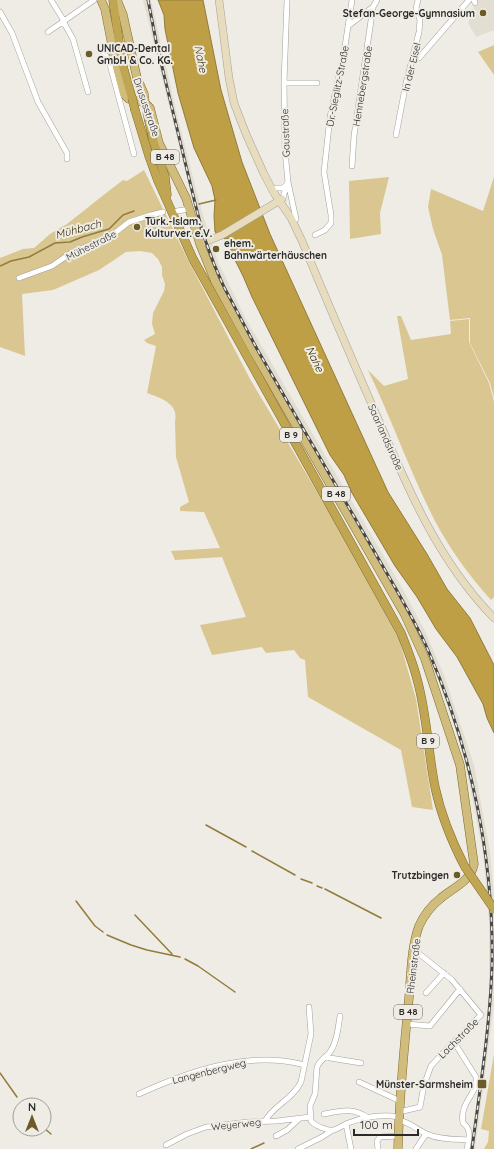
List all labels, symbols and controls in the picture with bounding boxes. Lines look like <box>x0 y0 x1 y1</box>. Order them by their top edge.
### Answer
place label: Stefan-George-Gymnasium <box>343 7 475 20</box>
marker: Stefan-George-Gymnasium <box>478 8 488 18</box>
street label: In der Eisel <box>399 41 424 93</box>
place label: UNICAD-Dental GmbH & Co. KG. <box>97 42 173 67</box>
water label: Nahe <box>191 44 211 74</box>
street label: Dr.-Sieglitz-Straße <box>323 44 352 128</box>
street label: Hennebergstraße <box>350 45 375 127</box>
marker: UNICAD-Dental GmbH & Co. KG. <box>84 49 94 59</box>
street label: Drususstraße <box>130 76 163 139</box>
street label: Gaustraße <box>278 108 293 157</box>
road number: B 48 <box>151 150 179 164</box>
place label: Türk.-Islam. Kulturver. e.V. <box>145 215 212 240</box>
water label: Mühbach <box>54 216 103 242</box>
marker: Türk.-Islam. Kulturver. e.V. <box>132 222 142 232</box>
street label: Mühestraße <box>64 227 119 264</box>
place label: ehem. Bahnwärterhäuschen <box>224 237 327 262</box>
marker: ehem. Bahnwärterhäuschen <box>211 244 221 254</box>
water label: Nahe <box>303 344 327 375</box>
street label: Saarlandstraße <box>365 402 406 473</box>
road number: B 9 <box>280 428 302 442</box>
road number: B 48 <box>322 487 350 501</box>
road number: B 9 <box>417 734 439 748</box>
place label: Trutzbingen <box>392 869 449 882</box>
marker: Trutzbingen <box>452 870 462 880</box>
street label: Rheinstraße <box>404 937 423 994</box>
road number: B 48 <box>394 1005 422 1019</box>
street label: Lachstraße <box>435 1015 482 1061</box>
street label: Langenbergweg <box>171 1056 247 1087</box>
place label: Münster-Sarmsheim <box>376 1078 473 1091</box>
marker: Münster-Sarmsheim <box>476 1078 488 1090</box>
north arrow <box>12 1097 52 1137</box>
text: N <box>28 1100 36 1114</box>
scale bar <box>354 1111 418 1137</box>
street label: Weyerweg <box>210 1115 262 1134</box>
text: 100 m <box>360 1117 393 1132</box>

